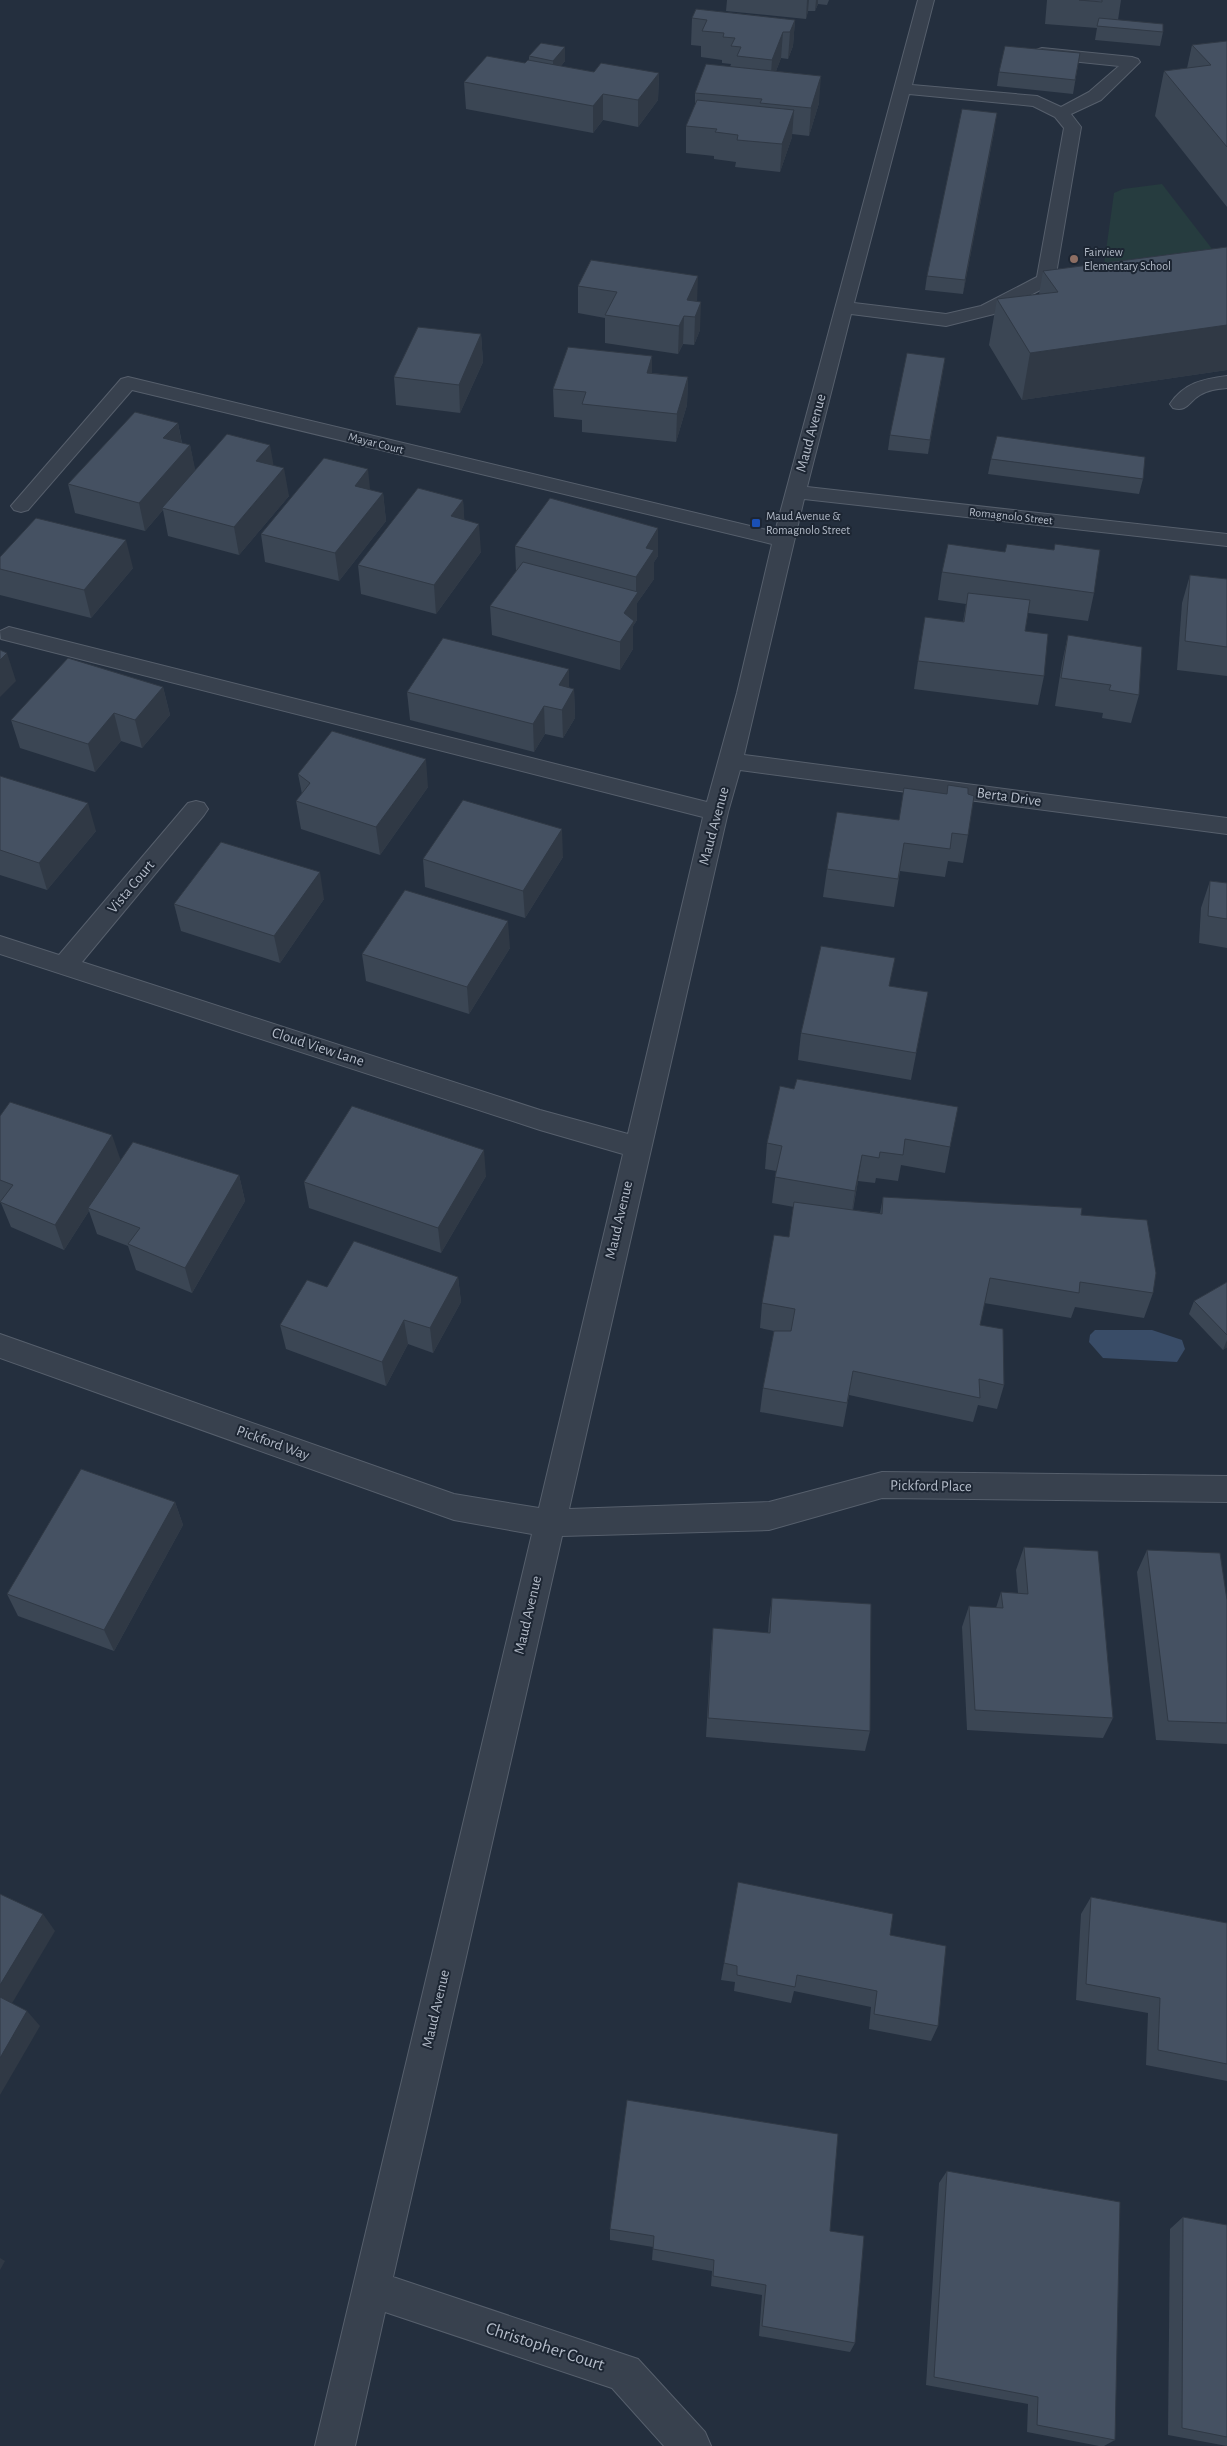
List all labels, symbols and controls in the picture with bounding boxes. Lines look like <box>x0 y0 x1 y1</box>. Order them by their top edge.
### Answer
place label: Fairview Elementary School <box>1084 246 1171 273</box>
marker: Fairview Elementary School <box>1068 253 1080 265</box>
street label: Maud Avenue <box>793 392 829 474</box>
street label: Mayar Court <box>347 430 405 457</box>
street label: Romagnolo Street <box>969 506 1054 526</box>
place label: Maud Avenue & Romagnolo Street <box>766 510 850 536</box>
marker: Maud Avenue & Romagnolo Street <box>750 517 762 529</box>
street label: Maud Avenue <box>696 785 732 867</box>
street label: Berta Drive <box>976 785 1042 809</box>
street label: Vista Court <box>105 858 157 916</box>
street label: Cloud View Lane <box>270 1025 366 1069</box>
street label: Maud Avenue <box>603 1179 635 1261</box>
street label: Pickford Way <box>235 1423 312 1463</box>
street label: Pickford Place <box>890 1478 972 1494</box>
street label: Maud Avenue <box>512 1574 544 1656</box>
street label: Maud Avenue <box>420 1968 452 2050</box>
street label: Christopher Court <box>483 2319 607 2375</box>

